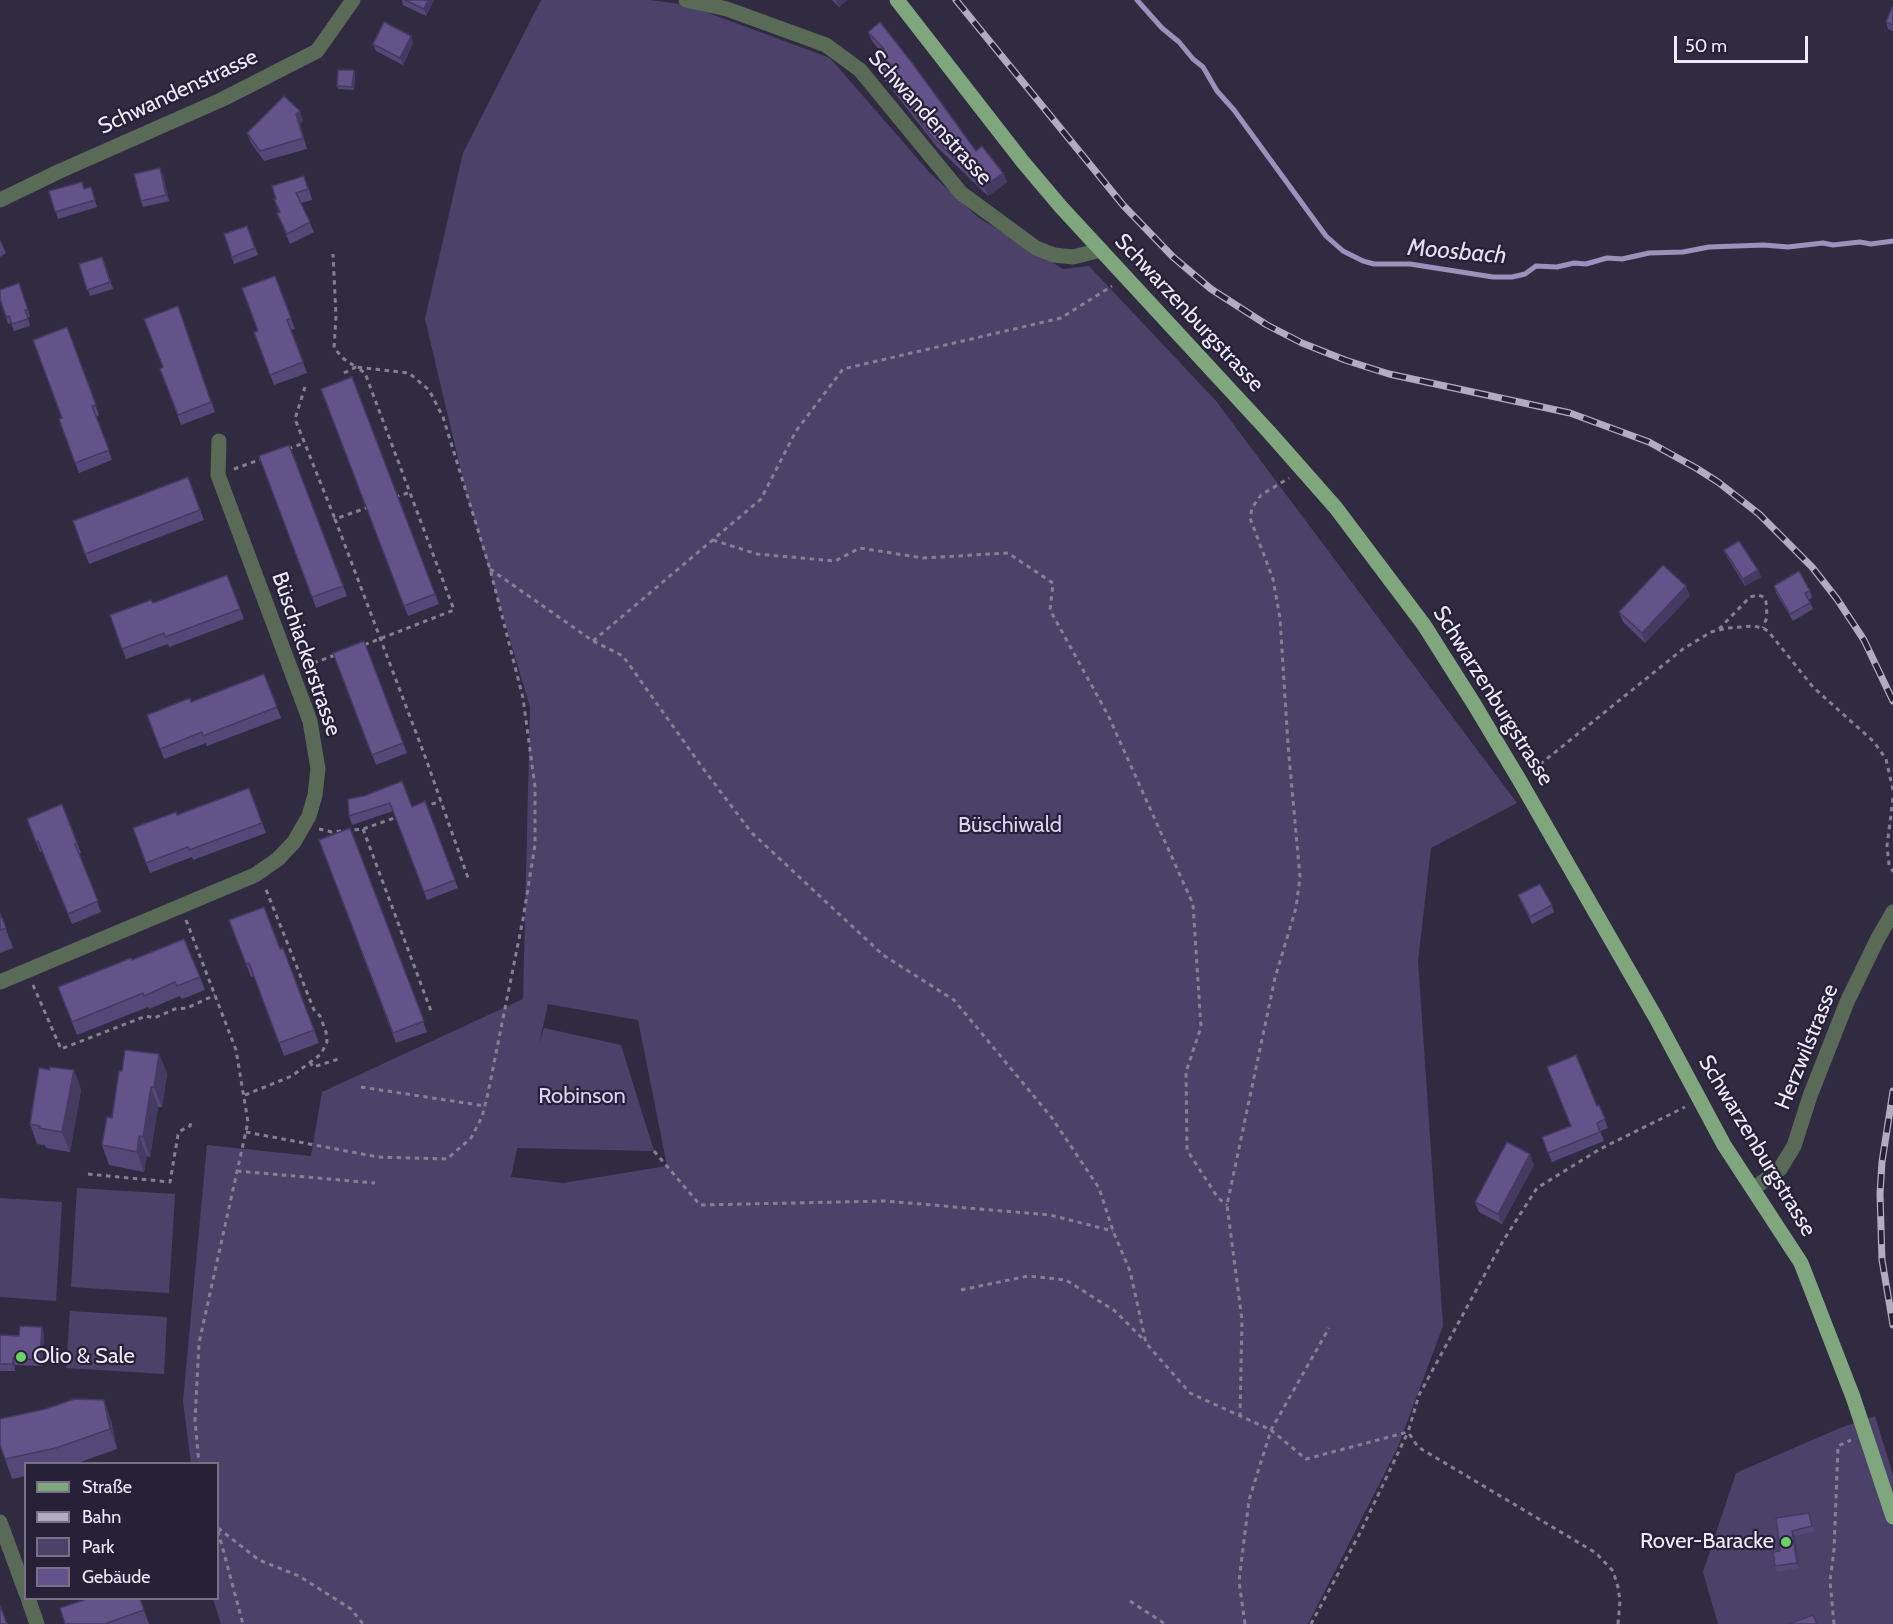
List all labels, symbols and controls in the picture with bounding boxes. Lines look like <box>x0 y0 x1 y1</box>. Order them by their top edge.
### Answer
scale bar <box>1677 24 1810 62</box>
text: 50 m <box>1685 35 1727 57</box>
street label: Schwandenstrasse <box>94 44 262 140</box>
street label: Schwandenstrasse <box>862 45 998 191</box>
street label: Schwarzenburgstrasse <box>1109 228 1269 398</box>
water label: Moosbach <box>1406 233 1508 271</box>
street label: Büschiackerstrasse <box>266 569 346 739</box>
street label: Schwarzenburgstrasse <box>1427 601 1559 791</box>
park label: Büschiwald <box>958 813 1062 839</box>
street label: Herzwilstrasse <box>1770 980 1844 1114</box>
street label: Schwarzenburgstrasse <box>1693 1051 1821 1241</box>
park label: Robinson <box>538 1084 626 1110</box>
place label: Olio & Sale <box>33 1344 135 1370</box>
marker: Olio & Sale <box>14 1350 28 1364</box>
legend <box>24 1462 219 1600</box>
text: Straße <box>82 1476 132 1498</box>
text: Bahn <box>82 1506 121 1528</box>
place label: Rover-Baracke <box>1640 1529 1774 1555</box>
marker: Rover-Baracke <box>1779 1535 1793 1549</box>
text: Park <box>82 1536 114 1558</box>
text: Gebäude <box>82 1566 151 1588</box>

